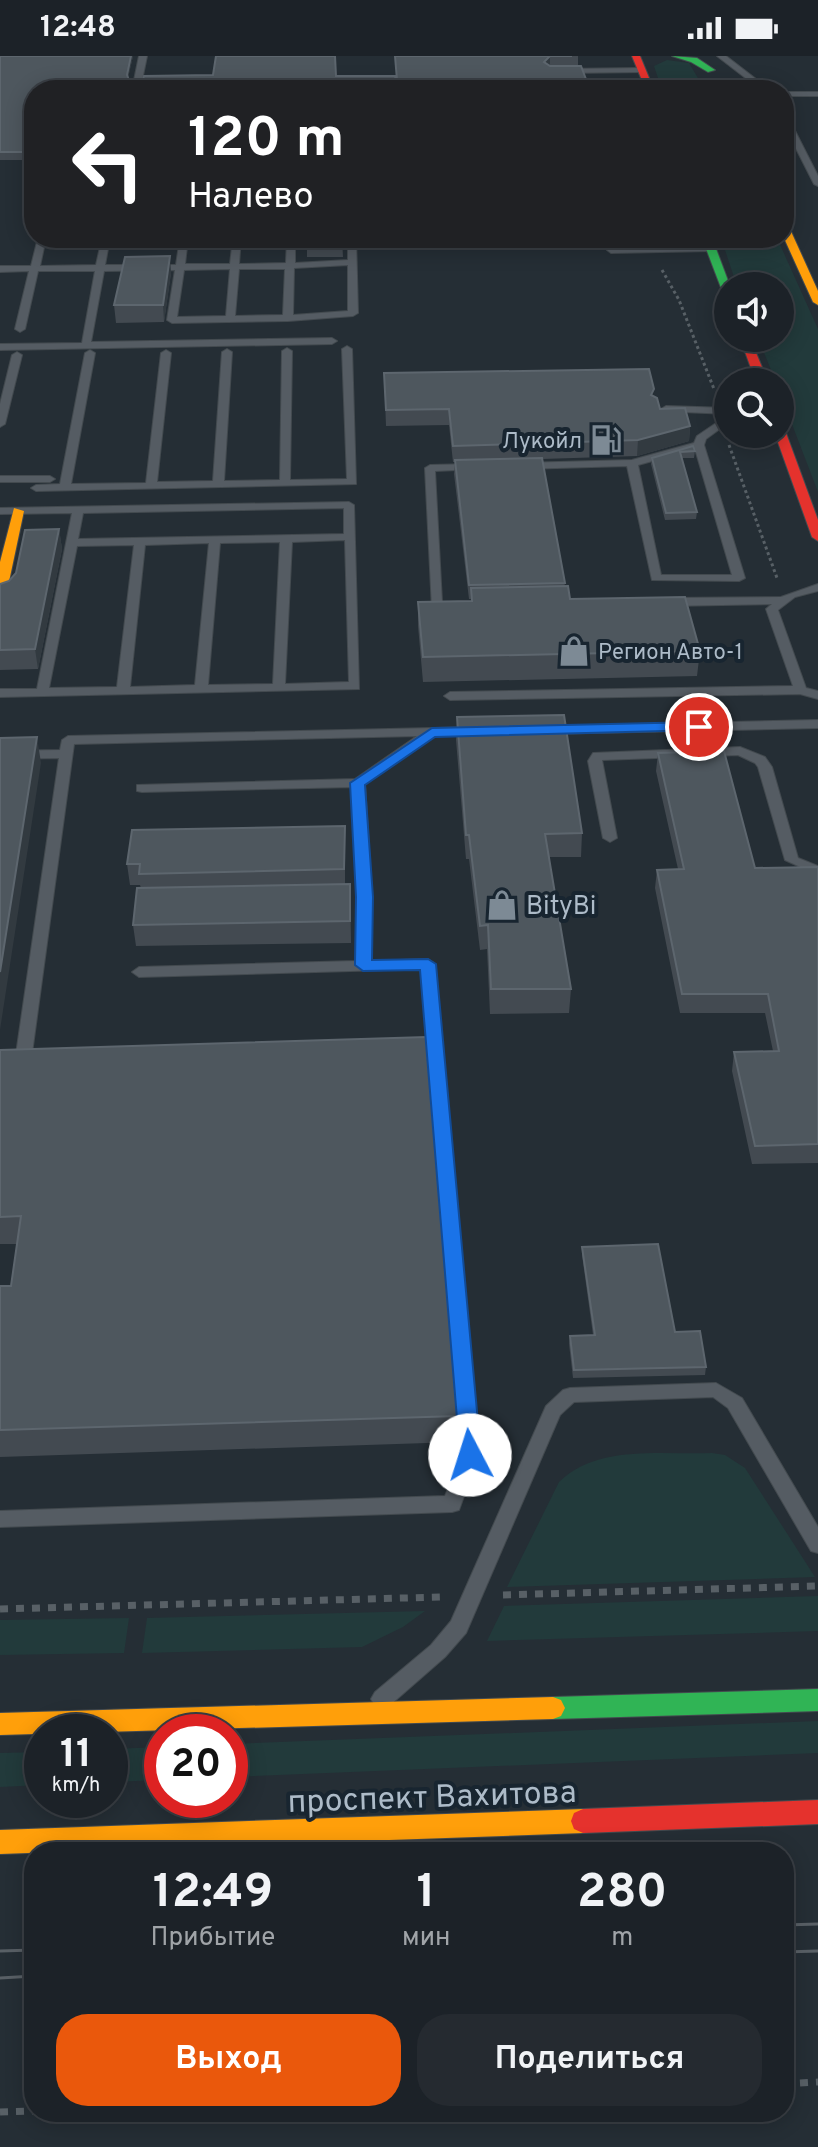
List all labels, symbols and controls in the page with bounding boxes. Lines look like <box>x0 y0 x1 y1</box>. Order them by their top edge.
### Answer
text: 12:48 <box>40 10 116 47</box>
text: 120 m <box>188 106 345 176</box>
icon: left <box>56 112 160 216</box>
text: Налево <box>188 175 314 221</box>
map controls <box>714 272 794 448</box>
button: sound <box>714 272 794 352</box>
button: search <box>714 368 794 448</box>
fuel station icon: Лукойл <box>589 423 623 457</box>
place label: Лукойл <box>502 429 582 456</box>
shop icon: Регион Авто-1 <box>557 634 591 668</box>
place label: Регион Авто-1 <box>598 640 743 667</box>
pin <box>665 693 733 761</box>
icon: arrive <box>677 705 721 749</box>
shop icon: BityBi <box>485 888 519 922</box>
place label: BityBi <box>526 891 596 924</box>
position arrow <box>428 1413 512 1497</box>
speed limit sign: 20 <box>144 1714 248 1818</box>
text: 11 <box>60 1731 92 1781</box>
text: km/h <box>52 1773 100 1799</box>
street label: проспект Вахитова <box>287 1774 577 1824</box>
text: 12:49 <box>153 1864 273 1924</box>
text: 1 <box>417 1864 436 1924</box>
text: 280 <box>577 1864 667 1924</box>
text: Прибытие <box>151 1922 275 1955</box>
text: мин <box>402 1922 450 1955</box>
text: m <box>611 1922 633 1955</box>
button: Выход <box>56 2014 401 2106</box>
button: Поделиться <box>417 2014 762 2106</box>

